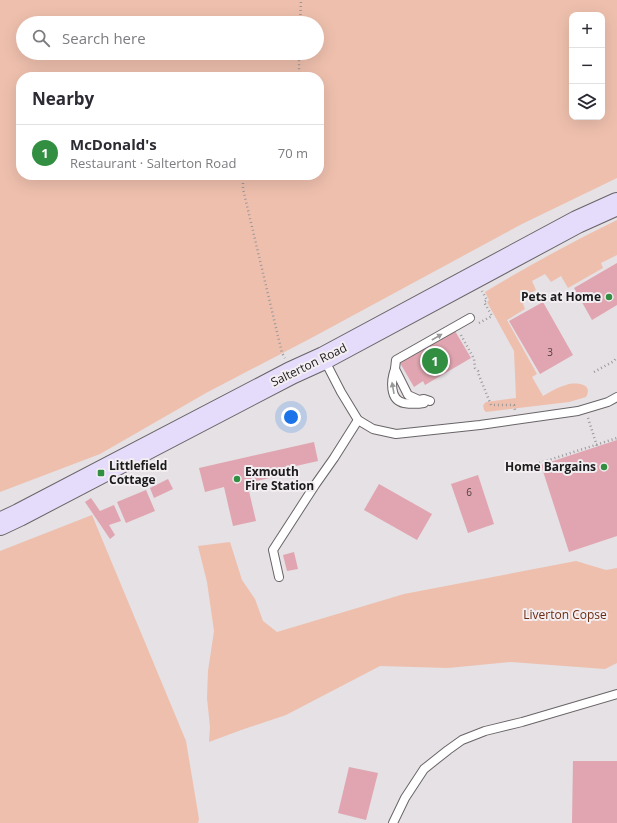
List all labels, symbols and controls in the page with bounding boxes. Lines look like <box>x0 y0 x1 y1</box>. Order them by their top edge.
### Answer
map controls <box>569 12 605 120</box>
button: + <box>569 12 605 48</box>
search box <box>16 16 324 60</box>
icon: search <box>30 27 52 49</box>
text: Search here <box>62 28 146 48</box>
button: − <box>569 48 605 84</box>
button: layers <box>569 84 605 120</box>
text: Nearby <box>32 87 94 110</box>
text: McDonald's <box>70 134 157 154</box>
text: 1 <box>41 144 49 162</box>
text: 70 m <box>278 144 308 162</box>
text: Restaurant · Salterton Road <box>70 154 236 172</box>
place label: Pets at Home <box>521 288 601 305</box>
marker: Pets at Home <box>604 292 614 302</box>
one-way arrow <box>431 333 443 340</box>
street label: Salterton Road <box>268 339 350 390</box>
house number: 3 <box>547 345 553 359</box>
pin: 1 <box>422 346 448 376</box>
one-way arrow <box>390 382 396 394</box>
your location <box>281 407 301 427</box>
place label: Littlefield Cottage <box>109 457 167 488</box>
place label: Home Bargains <box>505 458 596 475</box>
marker: Home Bargains <box>599 462 609 472</box>
place label: Exmouth Fire Station <box>245 463 314 494</box>
marker: Littlefield Cottage <box>96 468 106 478</box>
marker: Exmouth Fire Station <box>232 474 242 484</box>
house number: 6 <box>466 485 472 499</box>
park label: Liverton Copse <box>523 606 607 623</box>

